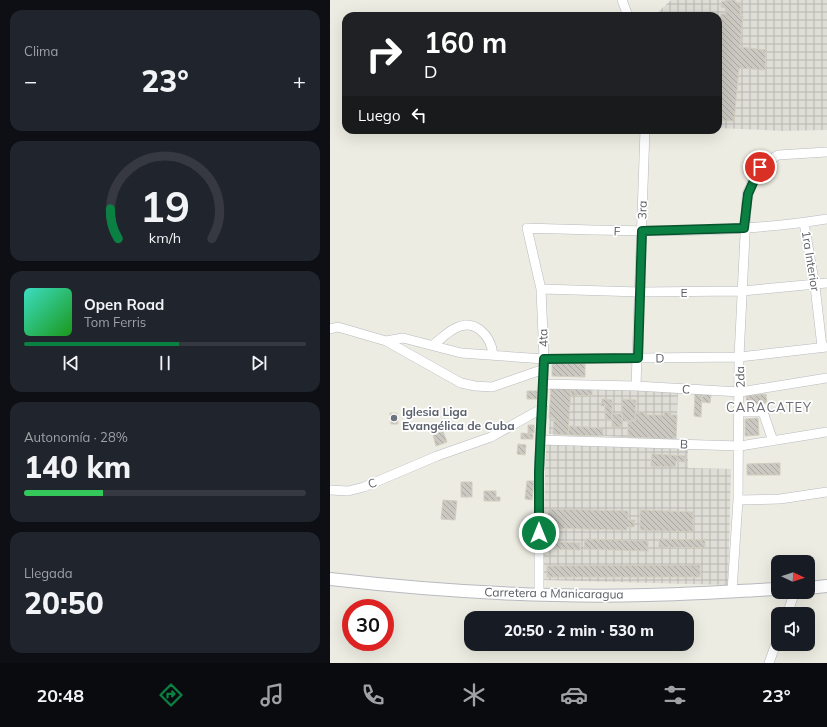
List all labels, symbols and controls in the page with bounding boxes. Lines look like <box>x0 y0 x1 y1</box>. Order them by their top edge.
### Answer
text: 160 m <box>424 25 507 60</box>
icon: right <box>358 28 410 80</box>
text: Clima <box>24 43 58 59</box>
text: D <box>424 60 437 83</box>
text: 23° <box>141 62 189 100</box>
text: − <box>24 67 37 95</box>
text: + <box>293 67 306 95</box>
icon: left <box>408 104 430 126</box>
text: Luego <box>358 106 400 125</box>
pin <box>743 150 777 184</box>
icon: arrive <box>749 156 771 178</box>
text: 19 <box>140 180 190 232</box>
street label: 3ra <box>634 200 650 220</box>
street label: F <box>613 223 621 239</box>
text: km/h <box>149 228 181 246</box>
street label: 1ra Interior <box>799 230 823 293</box>
street label: E <box>680 285 688 300</box>
text: Open Road <box>84 295 164 314</box>
text: Tom Ferris <box>84 314 146 330</box>
street label: 4ta <box>535 328 551 348</box>
street label: D <box>655 350 665 366</box>
icon: previous <box>60 352 82 374</box>
icon: pause <box>154 352 176 374</box>
icon: next <box>248 352 270 374</box>
street label: 2da <box>732 366 748 388</box>
street label: C <box>682 381 690 397</box>
district label: CARACATEY <box>726 399 812 415</box>
place label: Iglesia Liga Evangélica de Cuba <box>402 404 515 433</box>
marker: Iglesia Liga Evangélica de Cuba <box>389 413 399 423</box>
text: Autonomía · 28% <box>24 429 128 445</box>
street label: B <box>680 436 688 452</box>
text: 140 km <box>24 448 131 486</box>
street label: C <box>365 475 379 491</box>
position arrow <box>518 512 560 554</box>
north arrow <box>771 555 815 599</box>
map controls <box>771 555 815 651</box>
text: Llegada <box>24 565 73 581</box>
text: 20:50 <box>24 584 104 622</box>
street label: Carretera a Manicaragua <box>484 584 624 602</box>
speed limit sign: 30 <box>342 599 394 651</box>
button: sound <box>771 607 815 651</box>
text: 20:50 · 2 min · 530 m <box>504 621 654 640</box>
icon: directions <box>157 681 185 709</box>
icon: music <box>258 681 286 709</box>
icon: phone <box>359 681 387 709</box>
icon: climate <box>460 681 488 709</box>
icon: car <box>560 681 588 709</box>
icon: filters <box>661 681 689 709</box>
text: 20:48 <box>36 684 84 707</box>
text: 23° <box>762 684 791 707</box>

